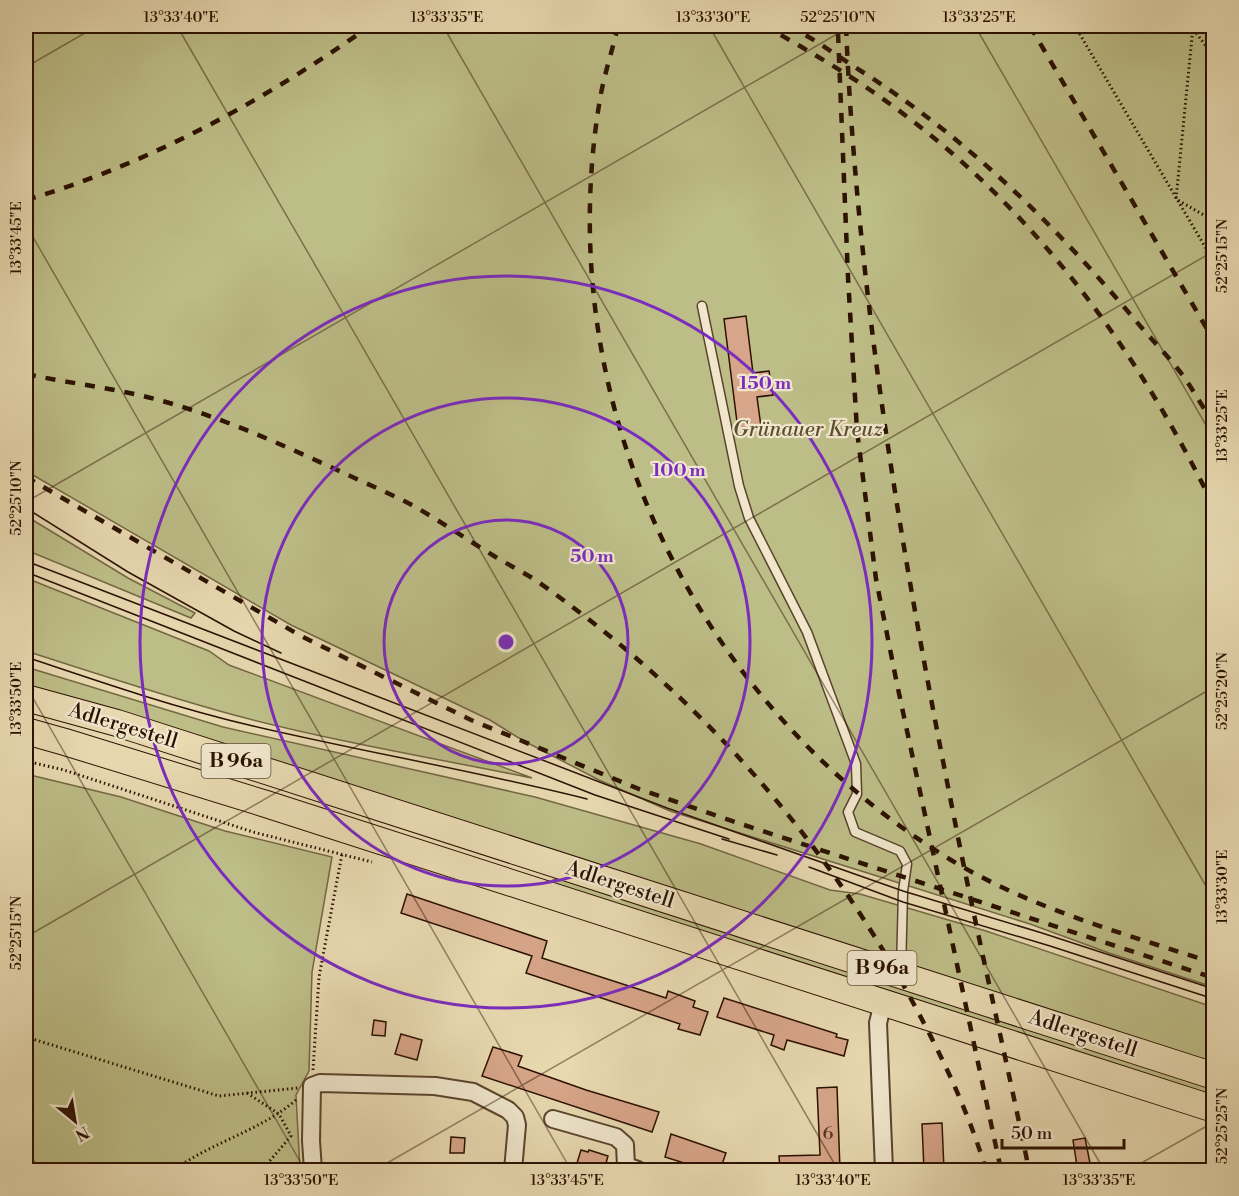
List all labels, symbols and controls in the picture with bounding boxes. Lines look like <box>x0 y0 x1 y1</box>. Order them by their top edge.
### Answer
text: 13°33'40"E <box>143 8 219 27</box>
text: 13°33'35"E <box>411 8 483 27</box>
text: 13°33'30"E <box>676 8 750 27</box>
text: 52°25'10"N <box>800 8 876 27</box>
text: 13°33'25"E <box>942 8 1016 27</box>
text: 13°33'45"E <box>7 201 26 275</box>
text: 52°25'15"N <box>1213 219 1232 293</box>
text: 150 m <box>739 372 792 395</box>
text: 13°33'25"E <box>1213 389 1232 463</box>
park label: Grünauer Kreuz <box>733 417 883 443</box>
text: 100 m <box>652 459 706 482</box>
text: 52°25'10"N <box>7 460 26 536</box>
text: 50 m <box>570 545 614 568</box>
centre of rings <box>496 632 516 652</box>
text: 52°25'20"N <box>1213 652 1232 730</box>
text: 13°33'50"E <box>7 662 26 736</box>
street label: Adlergestell <box>64 697 181 755</box>
road number: B 96a <box>202 744 270 778</box>
text: 13°33'30"E <box>1213 850 1232 924</box>
street label: Adlergestell <box>561 855 678 915</box>
text: 52°25'15"N <box>7 896 26 970</box>
road number: B 96a <box>848 951 916 985</box>
street label: Adlergestell <box>1024 1004 1141 1064</box>
text: 52°25'25"N <box>1213 1088 1232 1164</box>
north arrow <box>45 1091 105 1151</box>
scale bar <box>1002 1112 1124 1150</box>
text: N <box>71 1121 92 1145</box>
house number: 6 <box>823 1122 834 1145</box>
text: 50 m <box>1011 1122 1053 1145</box>
text: 13°33'50"E <box>264 1171 338 1190</box>
text: 13°33'45"E <box>530 1171 604 1190</box>
text: 13°33'40"E <box>795 1171 871 1190</box>
text: 13°33'35"E <box>1063 1171 1135 1190</box>

